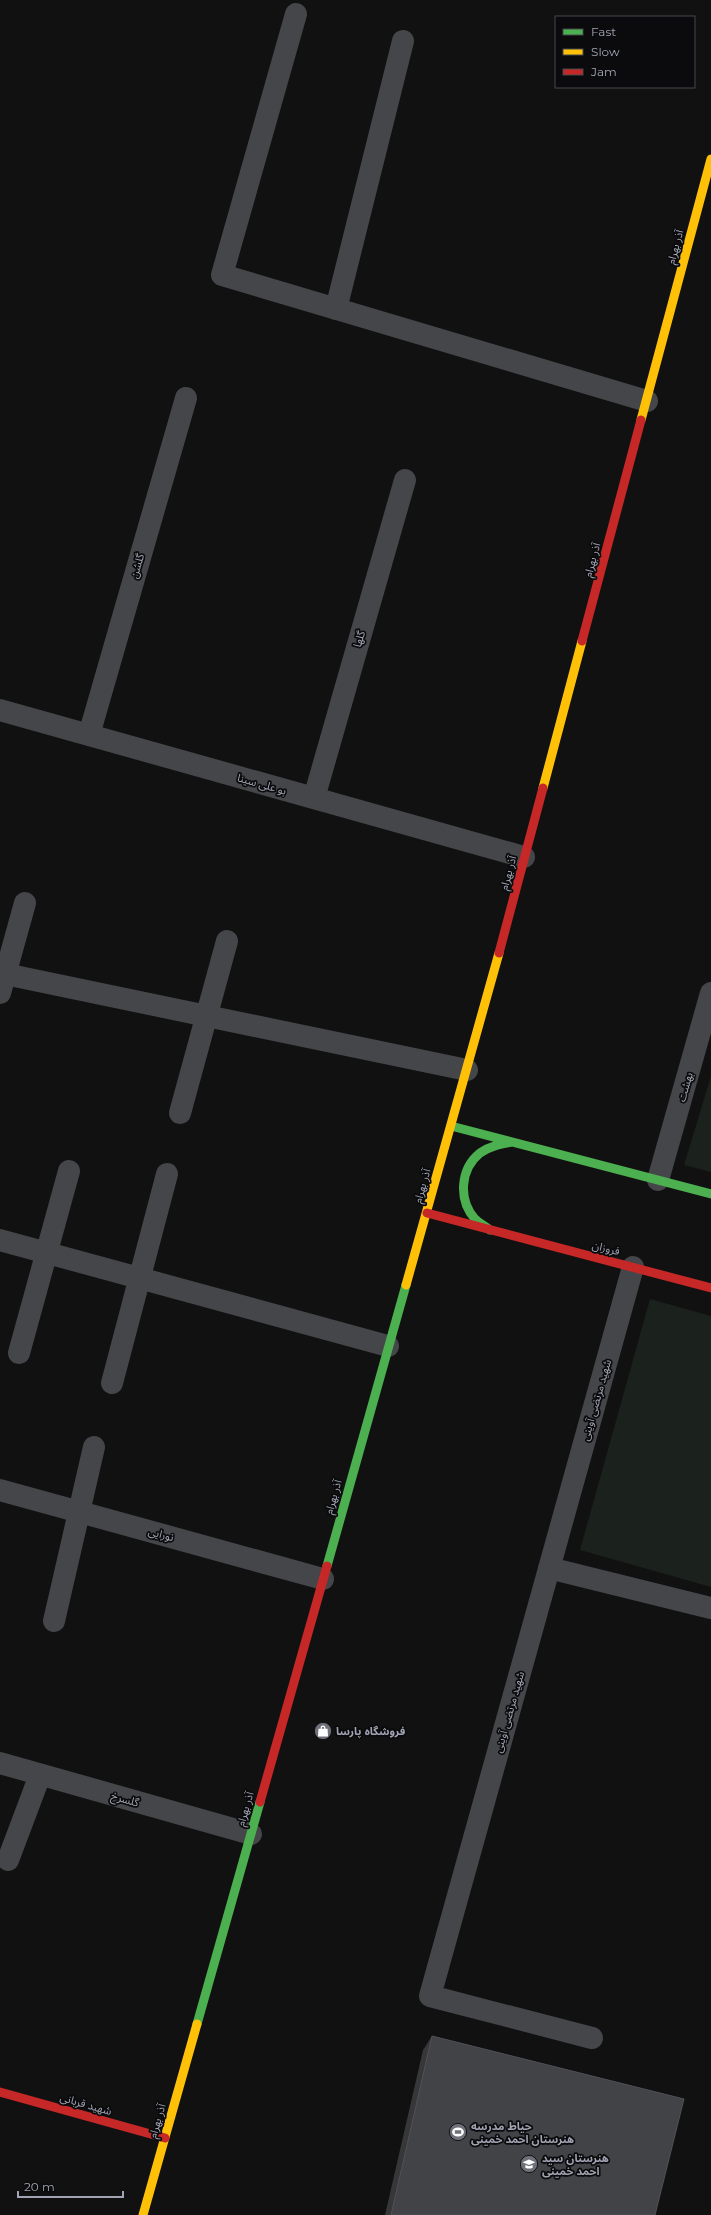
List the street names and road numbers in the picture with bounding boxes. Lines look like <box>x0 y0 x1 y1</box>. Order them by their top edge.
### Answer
street label: آذر بهرام <box>664 227 688 266</box>
street label: آذر بهرام <box>581 540 605 579</box>
street label: گلشن <box>127 552 147 580</box>
street label: گلها <box>350 629 368 649</box>
street label: بو علی سینا <box>236 770 288 798</box>
street label: آذر بهرام <box>497 853 521 892</box>
street label: بهشت <box>674 1071 696 1103</box>
street label: آذر بهرام <box>410 1166 435 1205</box>
street label: فروزان <box>591 1238 621 1258</box>
street label: شهید مرتضی آوینی <box>578 1357 614 1442</box>
street label: آذر بهرام <box>321 1477 346 1516</box>
street label: نورایی <box>147 1524 175 1544</box>
street label: شهید مرتضی آوینی <box>491 1669 527 1754</box>
street label: گلسرخ <box>109 1788 141 1811</box>
street label: آذر بهرام <box>233 1789 258 1828</box>
street label: شهید قربانی <box>58 2090 114 2118</box>
street label: آذر بهرام <box>145 2101 170 2140</box>

